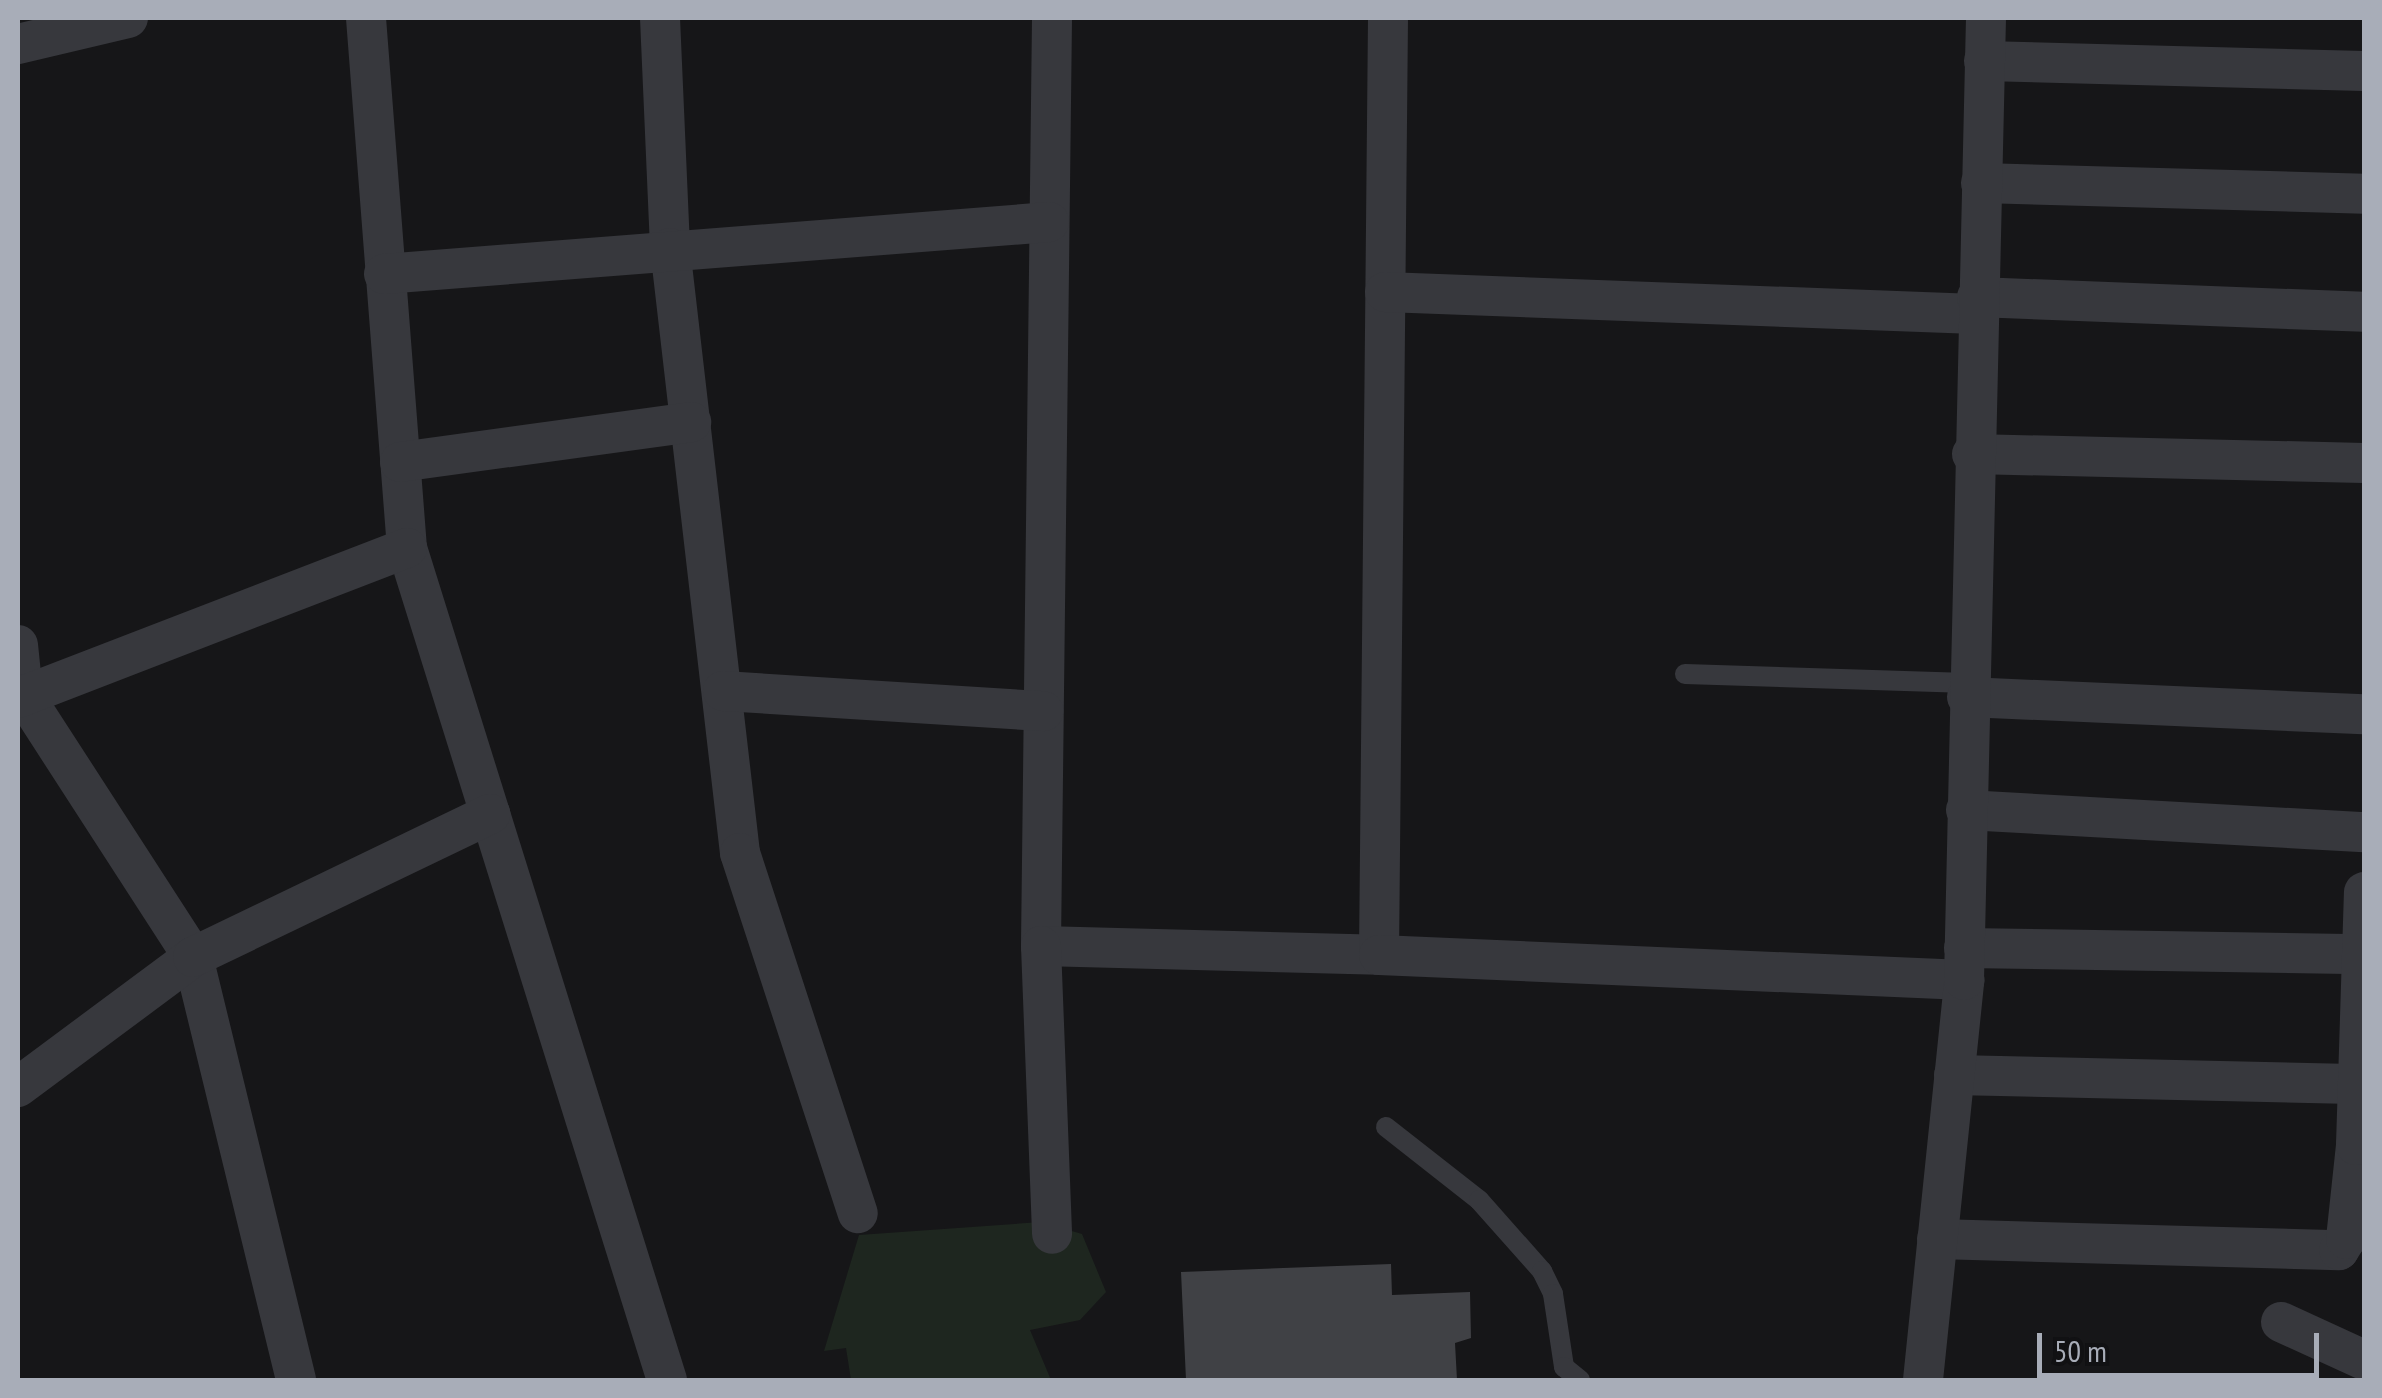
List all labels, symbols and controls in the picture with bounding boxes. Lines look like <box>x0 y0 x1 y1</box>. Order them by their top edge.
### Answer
scale bar <box>2042 1313 2324 1375</box>
text: 50 m <box>2054 1331 2107 1370</box>

